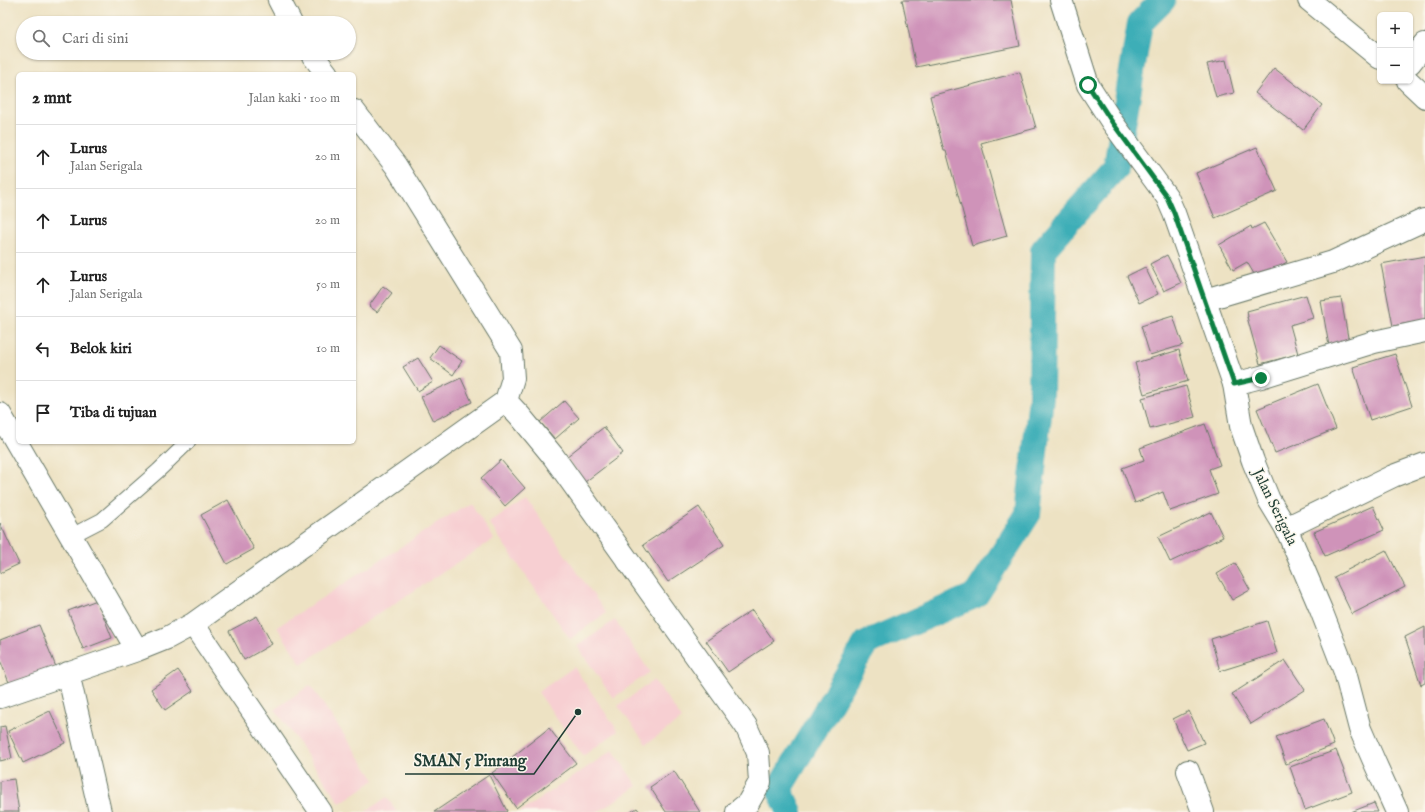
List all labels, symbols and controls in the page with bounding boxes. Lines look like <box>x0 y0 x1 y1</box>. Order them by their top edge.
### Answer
map controls <box>1377 12 1413 84</box>
button: + <box>1377 12 1413 48</box>
search box <box>16 16 356 60</box>
icon: search <box>30 27 52 49</box>
text: Cari di sini <box>62 29 129 48</box>
button: − <box>1377 48 1413 84</box>
route start <box>1079 76 1097 94</box>
text: 2 mnt <box>32 88 72 109</box>
text: Jalan kaki · 100 m <box>248 90 340 107</box>
text: Lurus <box>70 139 107 158</box>
icon: ahead <box>32 146 54 168</box>
text: 20 m <box>315 148 340 165</box>
text: Jalan Serigala <box>70 158 142 175</box>
icon: ahead <box>32 210 54 232</box>
text: Lurus <box>70 211 107 230</box>
text: 20 m <box>315 212 340 229</box>
text: Lurus <box>70 267 107 286</box>
icon: ahead <box>32 274 54 296</box>
text: 50 m <box>316 276 340 293</box>
text: Jalan Serigala <box>70 286 142 303</box>
icon: left <box>32 338 54 360</box>
text: Belok kiri <box>70 339 132 358</box>
text: 10 m <box>316 340 340 357</box>
route end <box>1252 369 1270 387</box>
icon: arrive <box>32 402 54 424</box>
text: Tiba di tujuan <box>70 403 157 422</box>
street label: Jalan Serigala <box>1247 464 1302 549</box>
callout: SMAN 5 Pinrang <box>405 746 534 774</box>
text: SMAN 5 Pinrang <box>414 752 528 772</box>

